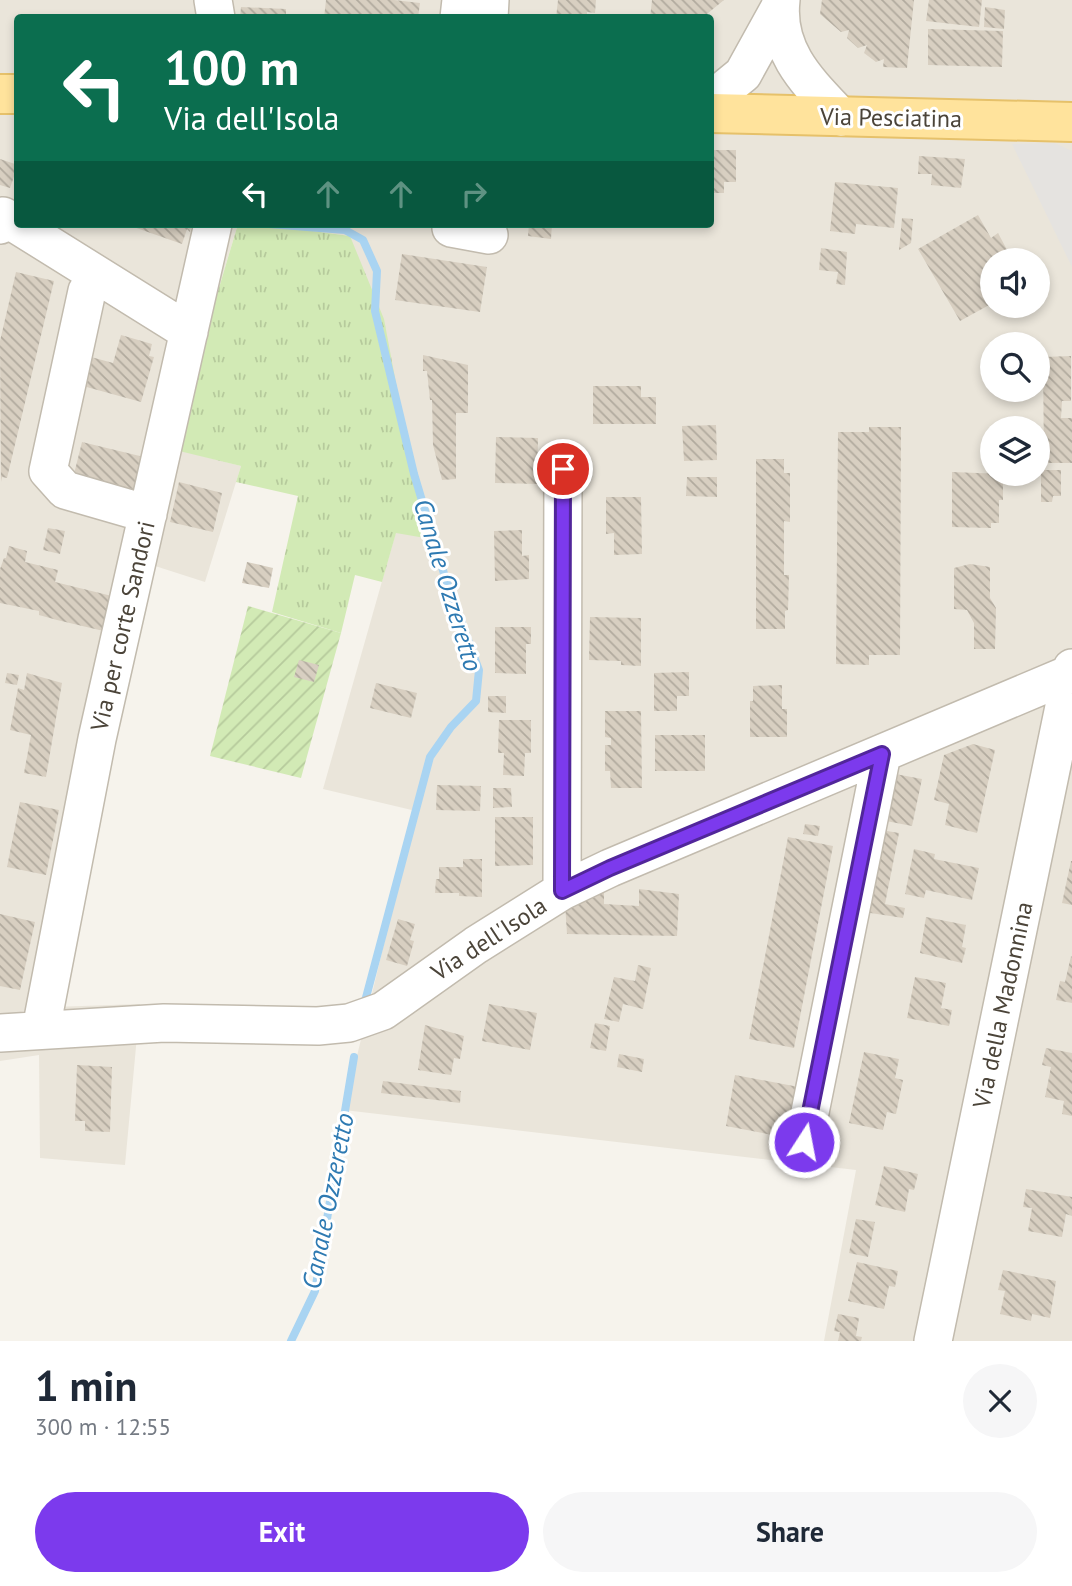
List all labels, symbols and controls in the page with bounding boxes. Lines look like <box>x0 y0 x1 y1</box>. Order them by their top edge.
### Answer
text: 100 m <box>164 35 299 99</box>
icon: left <box>49 42 140 133</box>
text: Via dell'Isola <box>164 97 339 139</box>
street label: Via Pesciatina <box>819 101 962 134</box>
icon: left <box>236 175 274 213</box>
icon: ahead <box>309 175 347 213</box>
icon: ahead <box>382 175 420 213</box>
icon: right <box>455 175 493 213</box>
map controls <box>980 248 1050 486</box>
button: sound <box>980 248 1050 318</box>
button: search <box>980 332 1050 402</box>
button: layers <box>980 416 1050 486</box>
pin <box>533 439 593 499</box>
icon: arrive <box>544 450 582 488</box>
water label: Canale Ozzeretto <box>407 495 490 675</box>
street label: Via per corte Sandori <box>83 518 162 735</box>
street label: Via dell'Isola <box>424 890 552 988</box>
street label: Via della Madonnina <box>965 899 1040 1112</box>
position arrow <box>767 1105 841 1179</box>
water label: Canale Ozzeretto <box>294 1110 361 1292</box>
text: 1 min <box>35 1358 137 1413</box>
button: close <box>963 1364 1037 1438</box>
text: 300 m · 12:55 <box>35 1412 171 1441</box>
button: Exit <box>35 1492 529 1572</box>
button: Share <box>543 1492 1037 1572</box>

